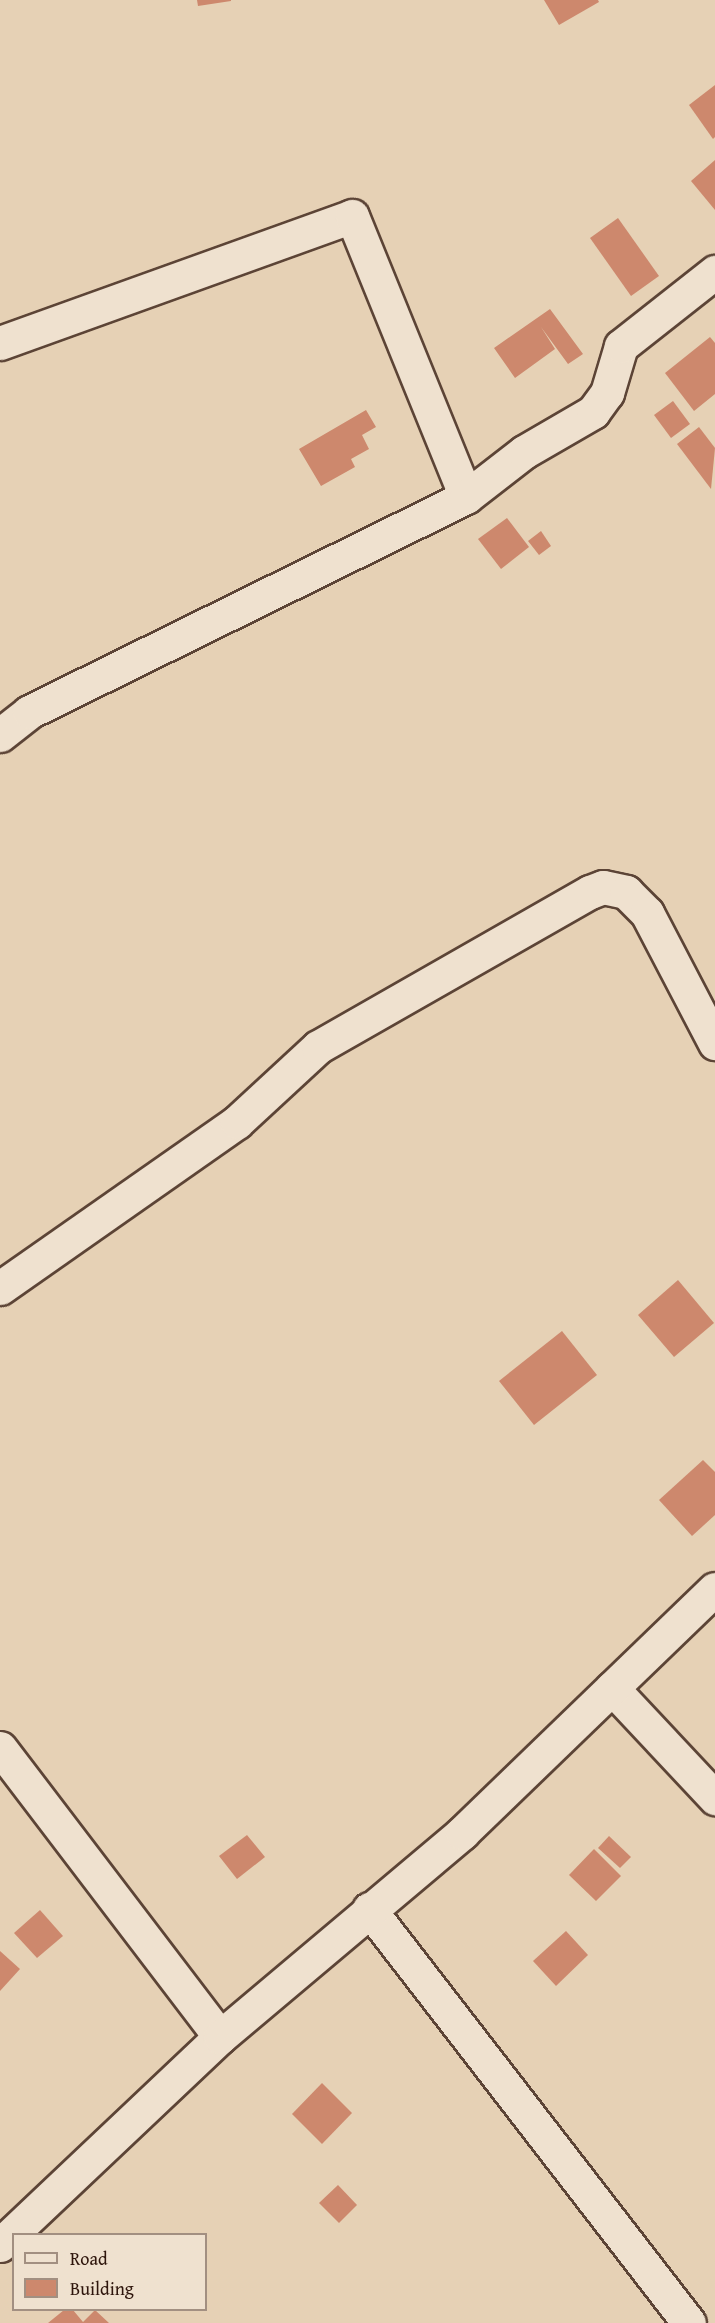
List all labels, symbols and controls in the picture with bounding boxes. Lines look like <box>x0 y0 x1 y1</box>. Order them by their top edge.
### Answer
legend <box>12 2233 207 2311</box>
text: Road <box>70 2245 108 2272</box>
text: Building <box>70 2275 134 2302</box>

